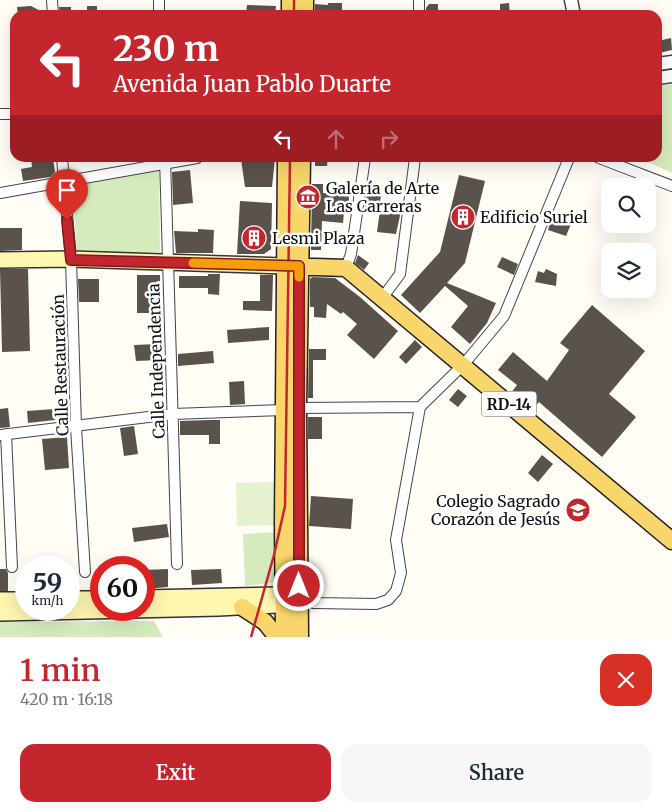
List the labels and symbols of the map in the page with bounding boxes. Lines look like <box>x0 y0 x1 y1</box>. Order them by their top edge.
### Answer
pin <box>46 169 88 220</box>
place label: Galería de Arte Las Carreras <box>326 178 439 216</box>
museum icon: Galería de Arte Las Carreras <box>295 184 321 210</box>
building icon: Edificio Suriel <box>450 204 476 230</box>
place label: Edificio Suriel <box>480 207 588 227</box>
building icon: Lesmi Plaza <box>241 225 267 251</box>
place label: Lesmi Plaza <box>272 228 365 248</box>
street label: Calle Independencia <box>143 283 169 439</box>
street label: Calle Restauración <box>48 293 72 436</box>
road number: RD-14 <box>482 392 536 416</box>
place label: Colegio Sagrado Corazón de Jesús <box>431 491 560 529</box>
school or university icon: Colegio Sagrado Corazón de Jesús <box>565 497 591 523</box>
speed limit sign: 60 <box>90 556 155 621</box>
position arrow <box>272 559 324 611</box>

